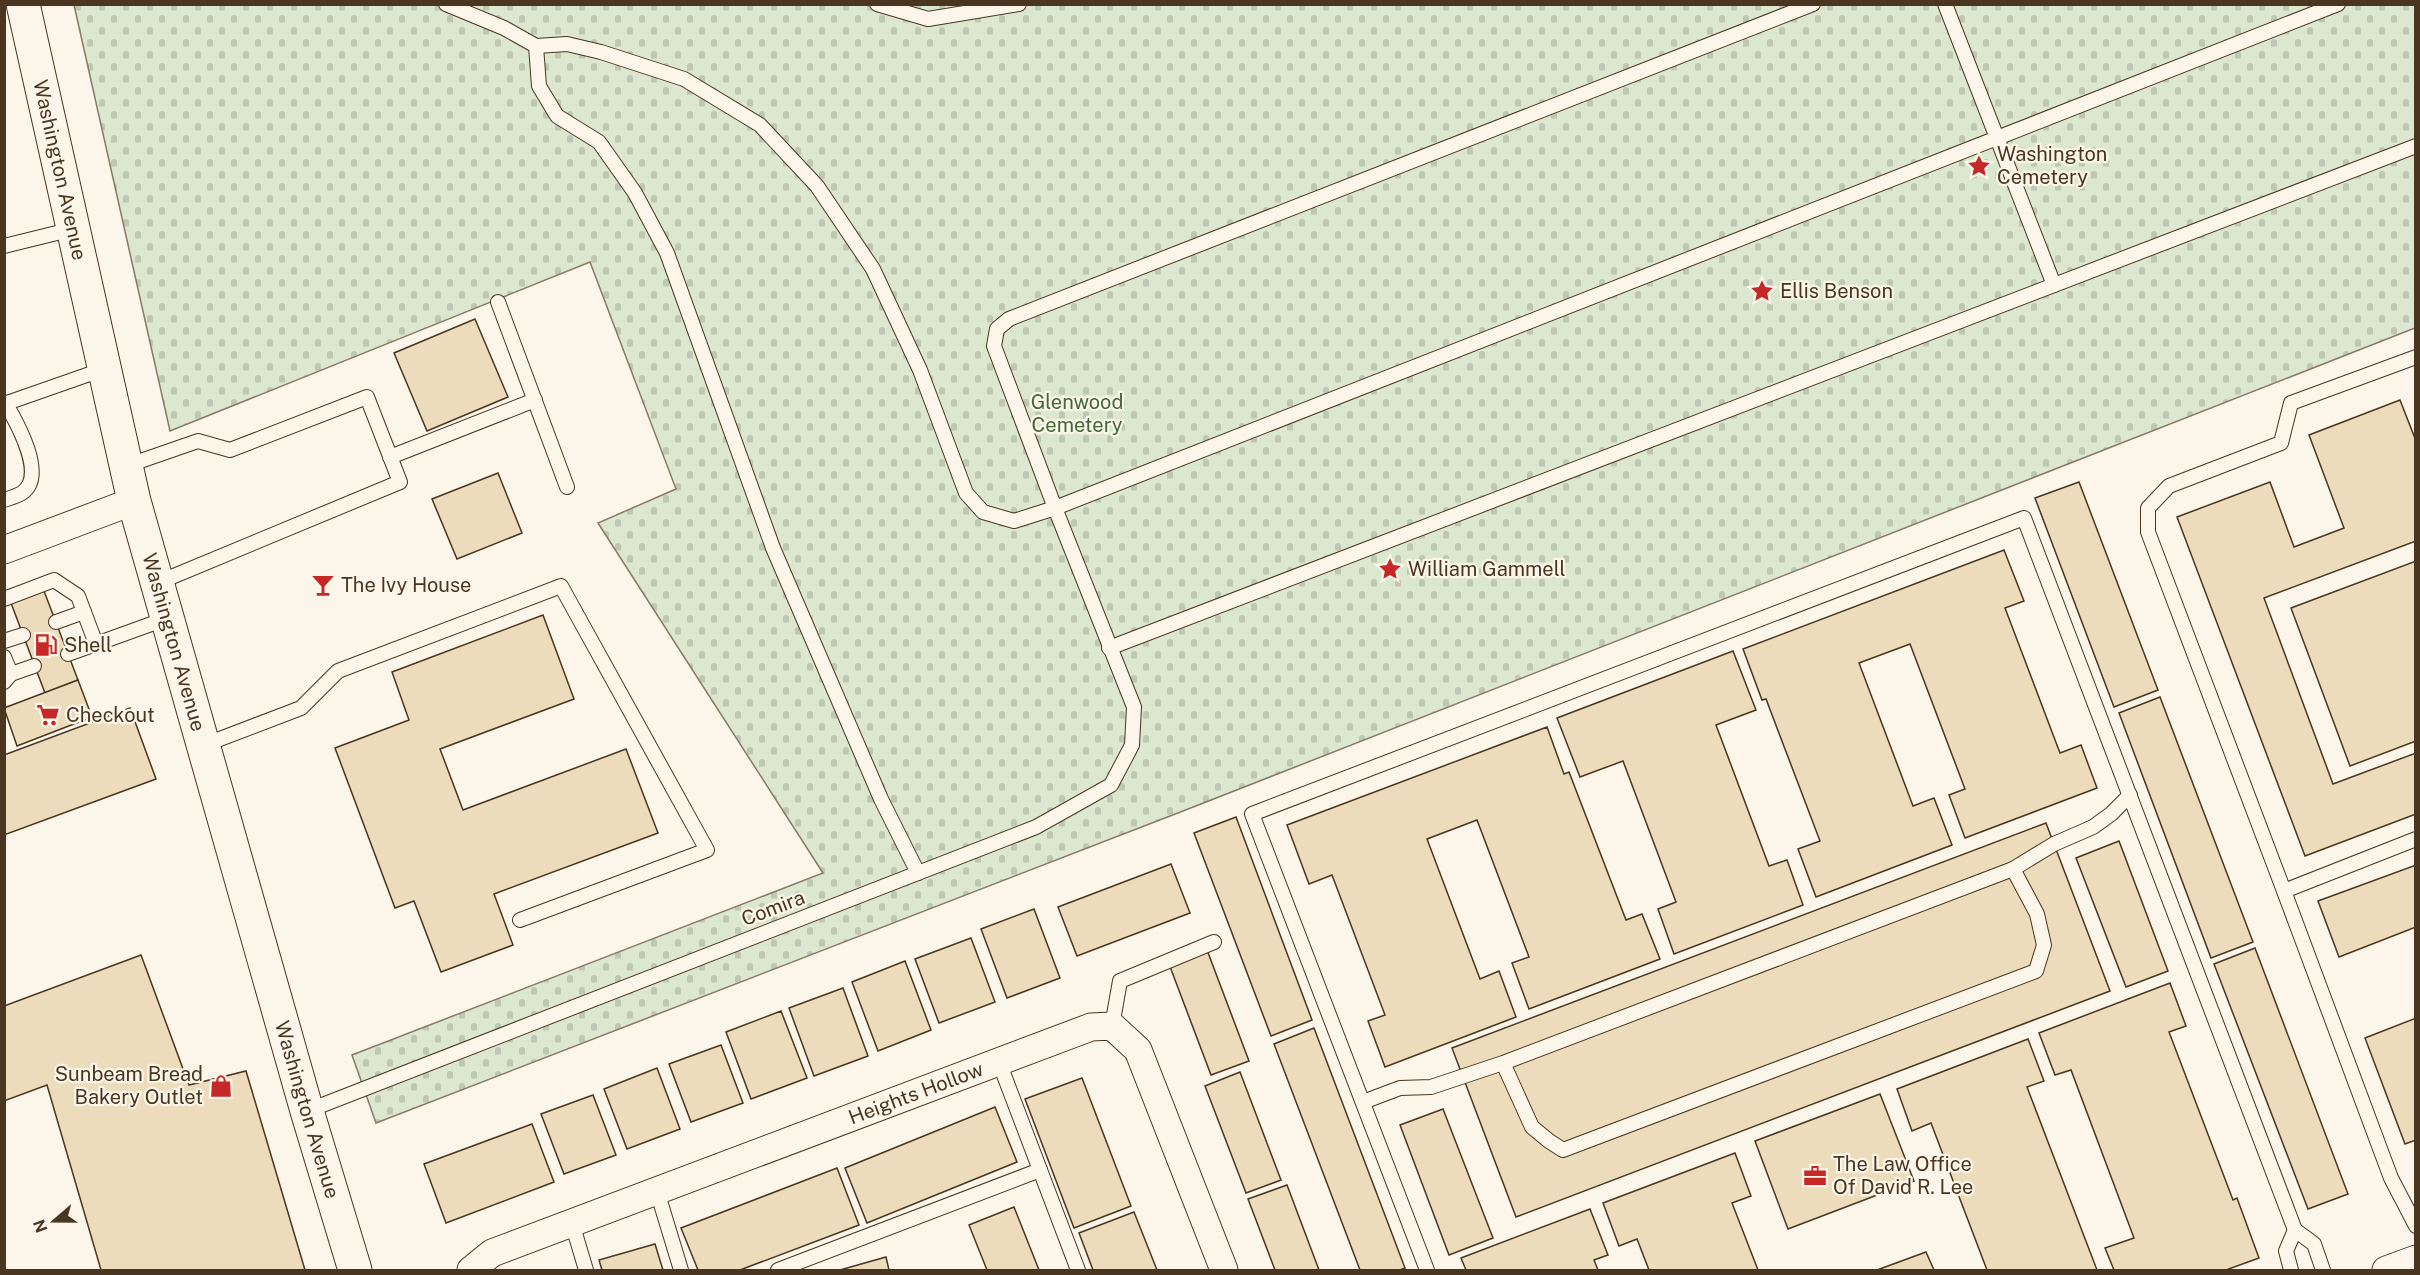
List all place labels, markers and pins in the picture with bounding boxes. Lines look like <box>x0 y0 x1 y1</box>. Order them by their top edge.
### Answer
place label: Washington Cemetery <box>1997 142 2107 189</box>
place icon: Washington Cemetery <box>1966 153 1992 179</box>
place icon: Ellis Benson <box>1749 278 1775 304</box>
place label: Ellis Benson <box>1780 279 1893 303</box>
place icon: William Gammell <box>1377 556 1403 582</box>
place label: William Gammell <box>1408 557 1566 581</box>
bar icon: The Ivy House <box>310 572 336 598</box>
place label: The Ivy House <box>341 573 471 597</box>
fuel station icon: Shell <box>33 632 59 658</box>
place label: Shell <box>64 633 112 657</box>
supermarket icon: Checkout <box>35 702 61 728</box>
place label: Checkout <box>66 703 155 727</box>
place label: Sunbeam Bread Bakery Outlet <box>55 1062 203 1109</box>
shop icon: Sunbeam Bread Bakery Outlet <box>208 1073 234 1099</box>
place label: The Law Office Of David R. Lee <box>1833 1152 1973 1199</box>
office icon: The Law Office Of David R. Lee <box>1802 1163 1828 1189</box>

